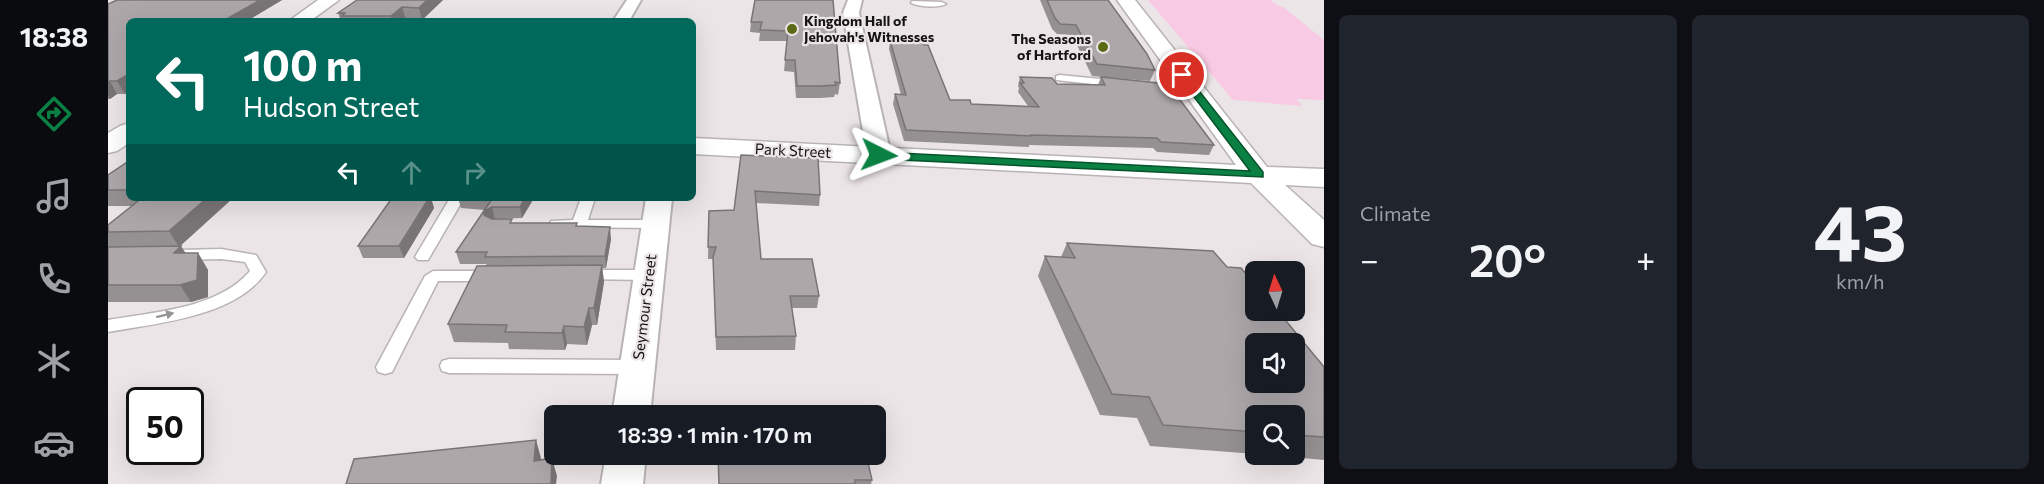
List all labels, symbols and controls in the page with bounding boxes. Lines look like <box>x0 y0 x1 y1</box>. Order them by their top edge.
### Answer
place label: Kingdom Hall of Jehovah's Witnesses <box>804 12 935 45</box>
text: 18:38 <box>20 20 88 53</box>
marker: Kingdom Hall of Jehovah's Witnesses <box>785 22 799 36</box>
place label: The Seasons of Hartford <box>1011 30 1091 63</box>
text: 100 m <box>243 38 363 90</box>
marker: The Seasons of Hartford <box>1096 40 1110 54</box>
icon: left <box>144 42 222 120</box>
pin <box>1156 49 1207 100</box>
icon: arrive <box>1165 58 1198 91</box>
text: Hudson Street <box>243 90 419 123</box>
icon: directions <box>33 93 75 135</box>
position arrow <box>847 123 911 187</box>
street label: Park Street <box>754 139 832 161</box>
icon: left <box>332 156 365 189</box>
icon: ahead <box>395 156 428 189</box>
icon: right <box>458 156 491 189</box>
icon: music <box>33 175 75 217</box>
text: 43 <box>1814 182 1907 277</box>
text: Climate <box>1360 201 1430 225</box>
text: 20° <box>1469 231 1546 286</box>
text: − <box>1360 238 1379 279</box>
text: + <box>1636 238 1655 279</box>
street label: Seymour Street <box>629 253 659 361</box>
icon: phone <box>33 258 75 300</box>
north arrow <box>1245 261 1305 321</box>
map controls <box>1245 261 1305 465</box>
text: km/h <box>1836 269 1885 293</box>
one-way arrow <box>156 309 175 319</box>
button: sound <box>1245 333 1305 393</box>
icon: climate <box>33 340 75 382</box>
speed limit sign: 50 <box>126 387 204 465</box>
button: search <box>1245 405 1305 465</box>
text: 18:39 · 1 min · 170 m <box>618 421 812 448</box>
icon: car <box>33 422 75 464</box>

